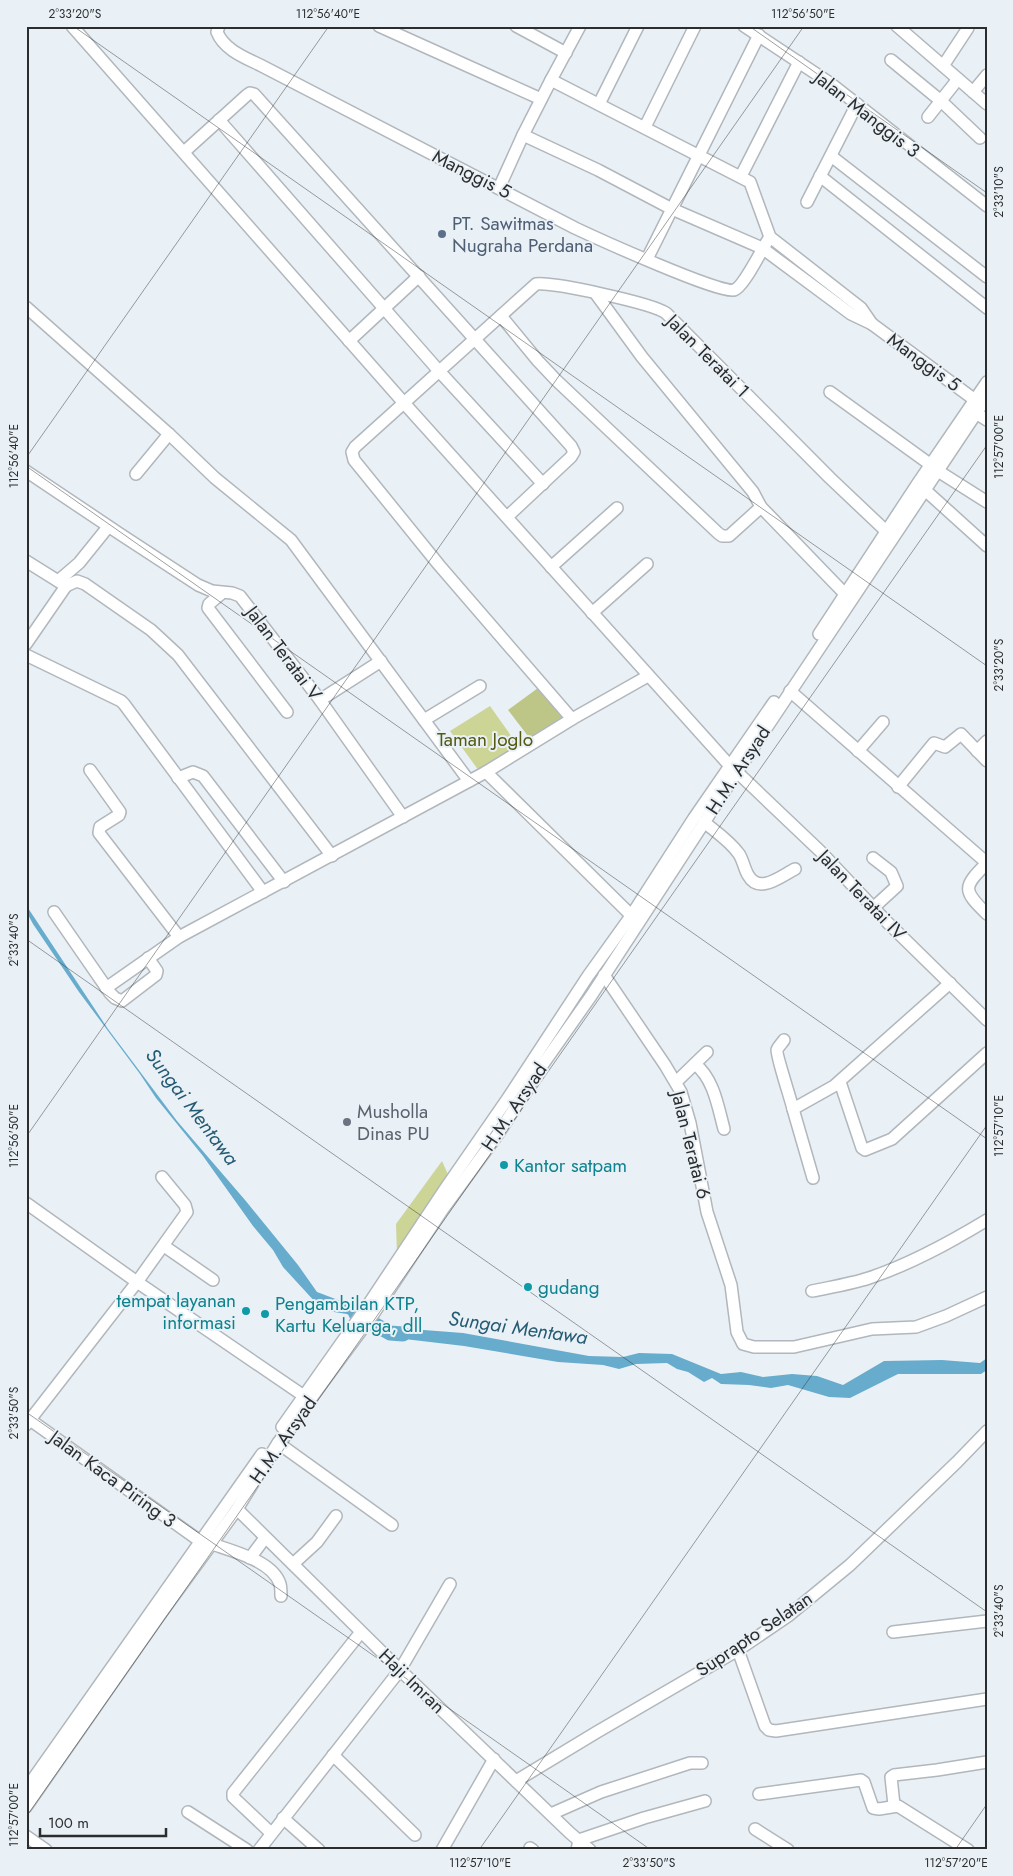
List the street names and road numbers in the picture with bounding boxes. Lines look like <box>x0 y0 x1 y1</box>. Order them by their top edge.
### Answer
street label: Jalan Manggis 3 <box>806 62 926 164</box>
street label: Manggis 5 <box>428 143 516 205</box>
street label: Jalan Teratai 1 <box>658 306 756 404</box>
street label: Manggis 5 <box>882 326 966 398</box>
street label: Jalan Teratai V <box>238 598 329 706</box>
street label: H.M. Arsyad <box>699 720 777 820</box>
street label: Jalan Teratai IV <box>810 841 913 947</box>
street label: H.M. Arsyad <box>475 1058 553 1156</box>
street label: Jalan Teratai 6 <box>664 1085 717 1202</box>
street label: H.M. Arsyad <box>243 1391 323 1489</box>
street label: Jalan Kaca Piring 3 <box>42 1422 182 1534</box>
street label: Suprapto Selatan <box>690 1585 818 1683</box>
street label: Haji Imran <box>373 1642 451 1720</box>

